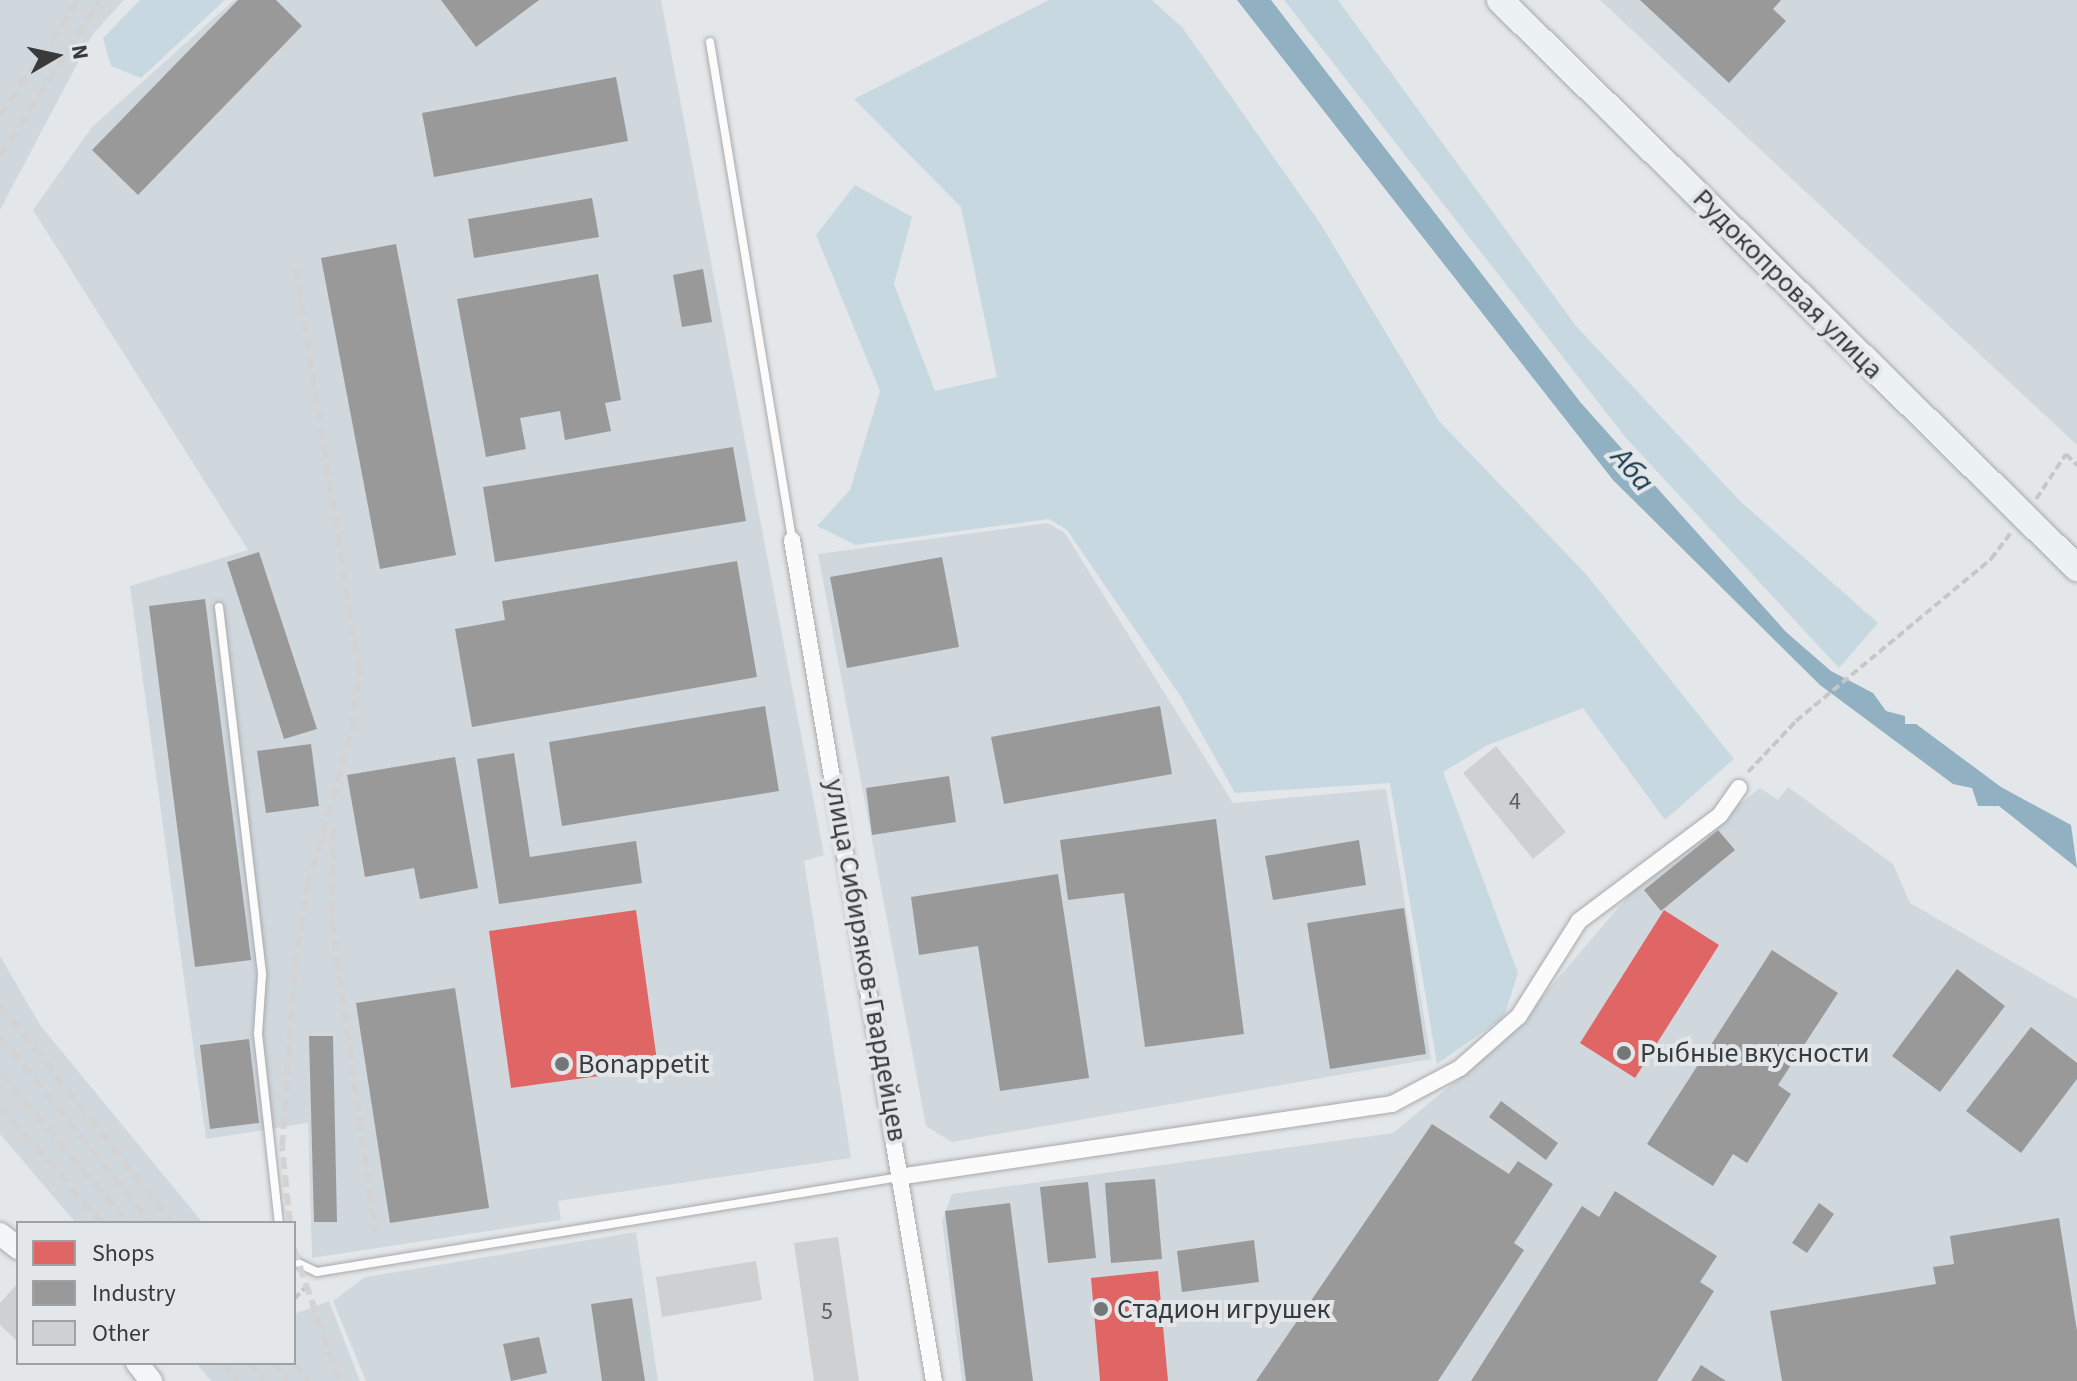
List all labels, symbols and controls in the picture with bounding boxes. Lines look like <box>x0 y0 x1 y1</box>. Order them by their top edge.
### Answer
north arrow <box>16 16 96 96</box>
text: N <box>63 43 97 62</box>
street label: Рудокопровая улица <box>1686 182 1890 386</box>
water label: Аба <box>1603 441 1661 499</box>
street label: улица Сибиряков-Гвардейцев <box>818 776 914 1144</box>
house number: 4 <box>1509 788 1521 816</box>
place label: Рыбные вкусности <box>1640 1036 1870 1070</box>
marker: Рыбные вкусности <box>1615 1044 1633 1062</box>
place label: Bonappetit <box>578 1047 710 1081</box>
marker: Bonappetit <box>553 1055 571 1073</box>
legend <box>16 1221 296 1365</box>
text: Shops <box>92 1236 154 1271</box>
text: Industry <box>92 1276 176 1311</box>
place label: Стадион игрушек <box>1117 1292 1330 1326</box>
house number: 5 <box>821 1298 833 1326</box>
marker: Стадион игрушек <box>1092 1300 1110 1318</box>
text: Other <box>92 1316 149 1351</box>

